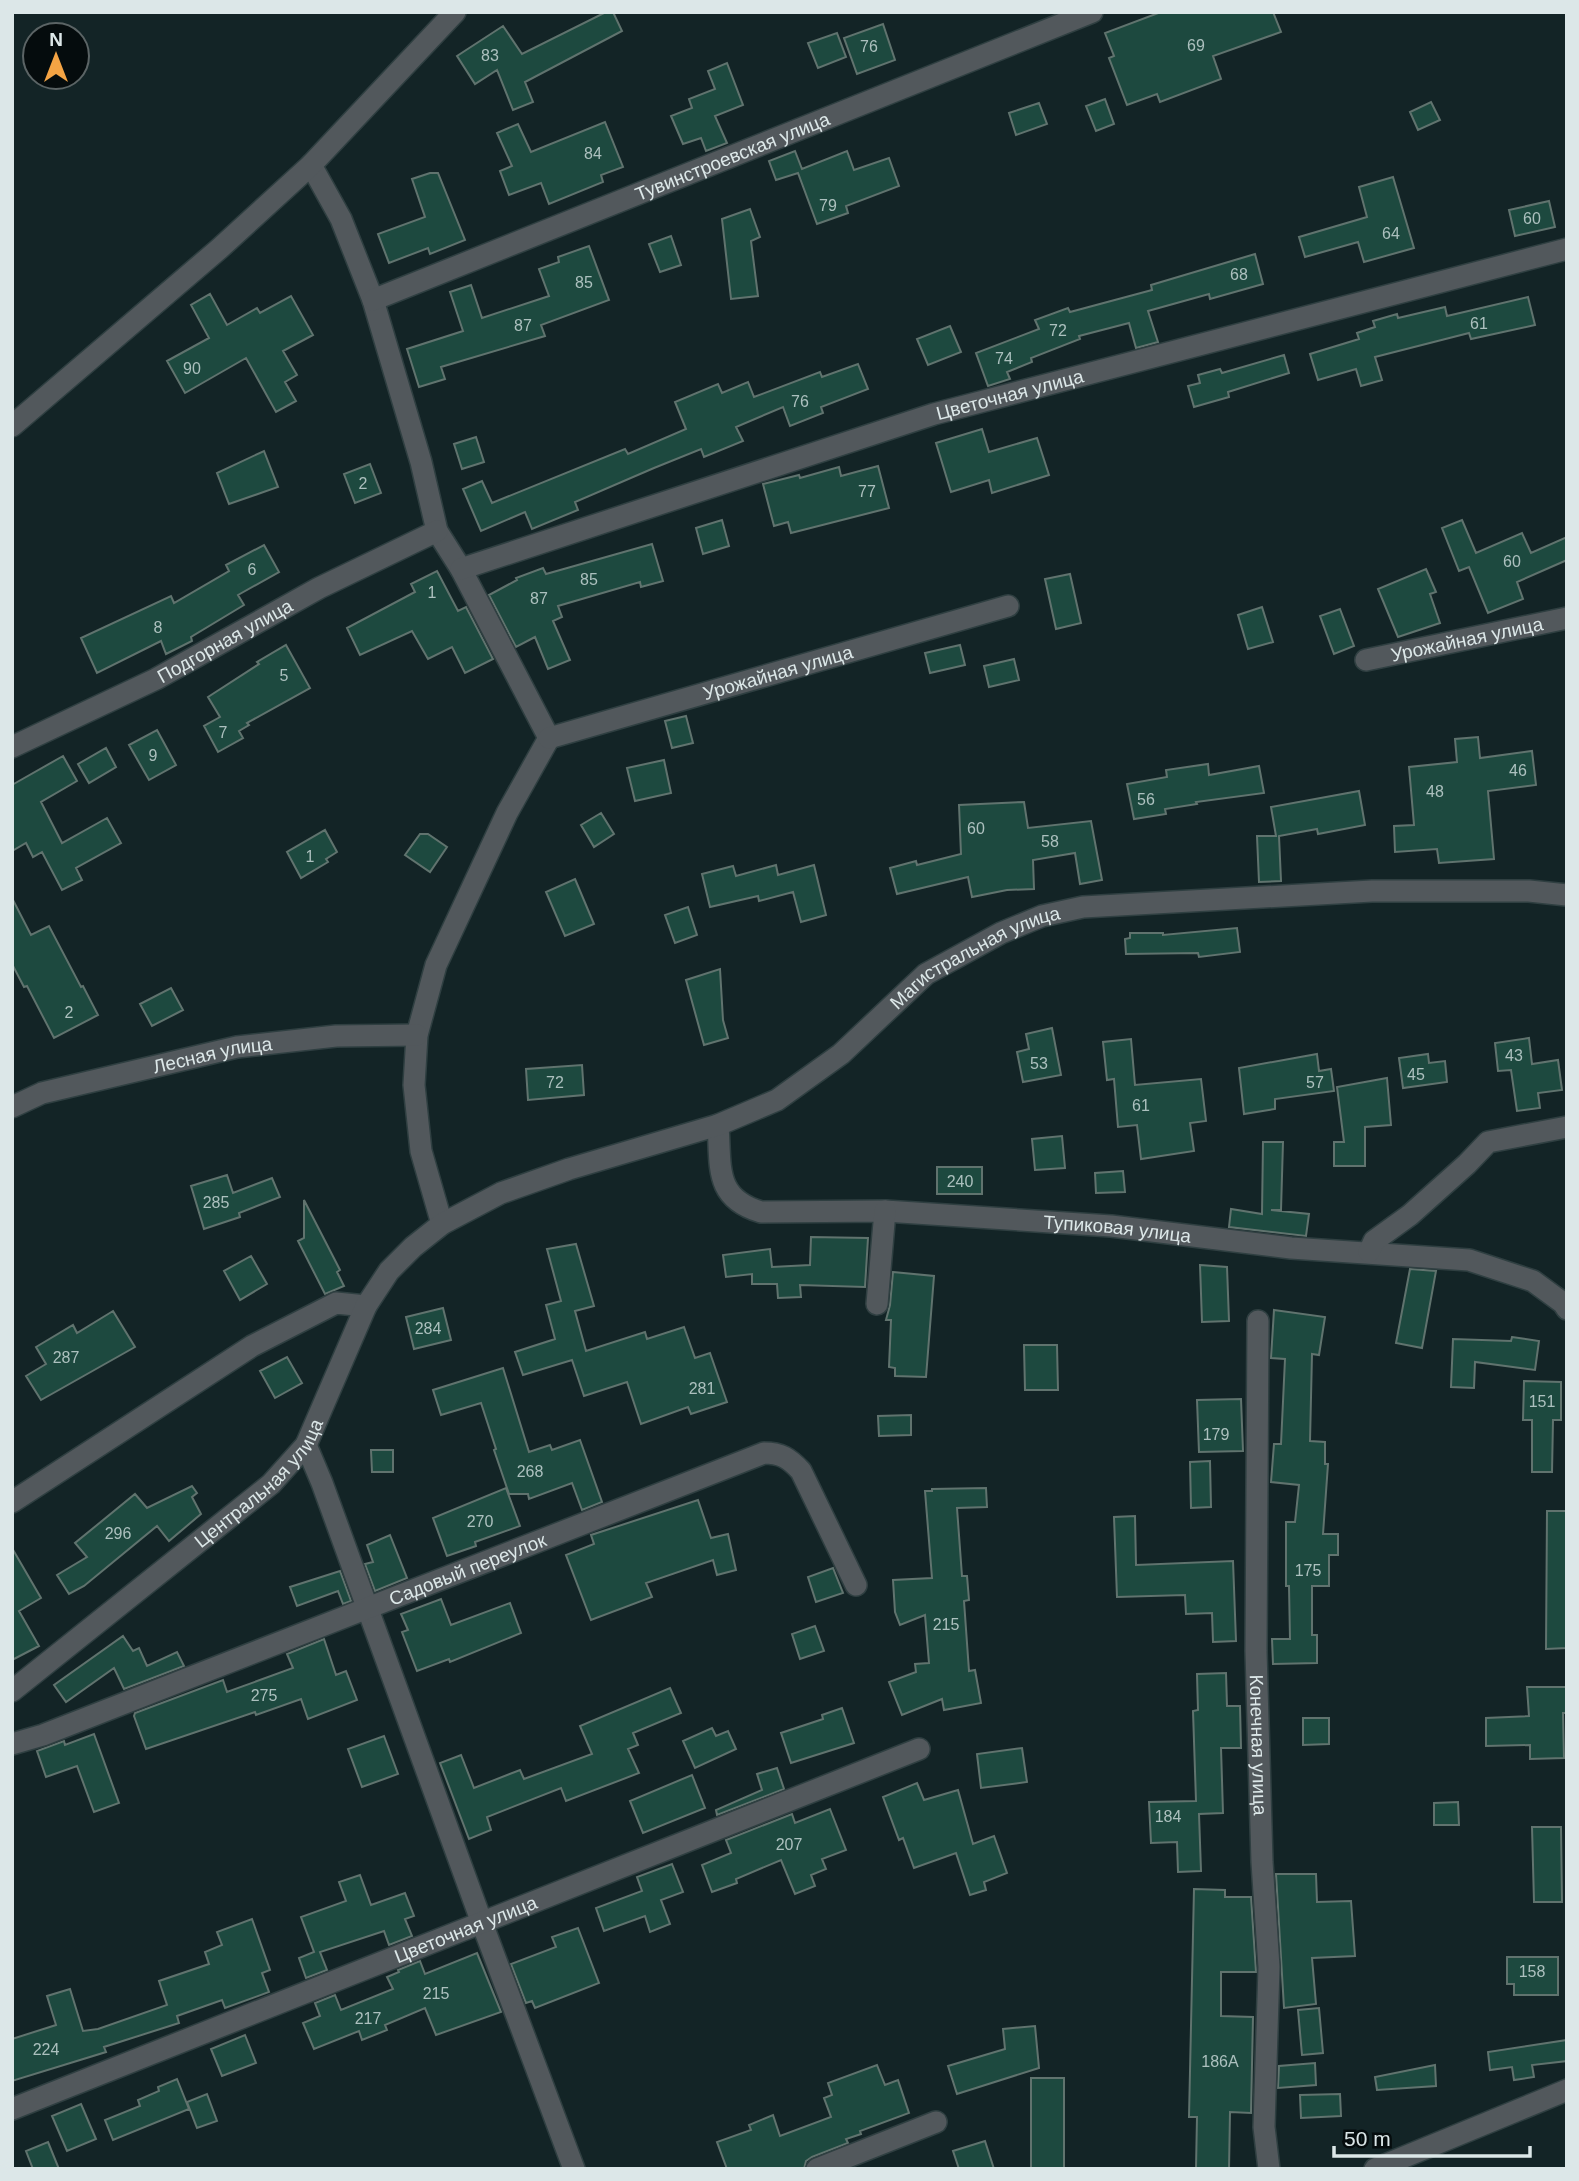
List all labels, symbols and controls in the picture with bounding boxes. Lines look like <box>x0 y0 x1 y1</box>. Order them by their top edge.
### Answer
north arrow <box>21 21 91 91</box>
text: N <box>49 29 63 50</box>
house number: 69 <box>1187 37 1205 54</box>
house number: 76 <box>860 38 878 55</box>
house number: 83 <box>481 47 499 64</box>
street label: Тувинстроевская улица <box>632 108 833 205</box>
house number: 84 <box>584 145 602 162</box>
house number: 79 <box>819 197 837 214</box>
house number: 60 <box>1523 210 1541 227</box>
house number: 64 <box>1382 225 1400 242</box>
house number: 68 <box>1230 266 1248 283</box>
house number: 85 <box>575 274 593 291</box>
house number: 61 <box>1470 315 1488 332</box>
house number: 87 <box>514 317 532 334</box>
house number: 72 <box>1049 322 1067 339</box>
house number: 74 <box>995 350 1013 367</box>
house number: 90 <box>183 360 201 377</box>
street label: Цветочная улица <box>934 365 1086 424</box>
house number: 76 <box>791 393 809 410</box>
house number: 2 <box>359 475 368 492</box>
house number: 77 <box>858 483 876 500</box>
house number: 60 <box>1503 553 1521 570</box>
house number: 6 <box>248 561 257 578</box>
house number: 85 <box>580 571 598 588</box>
house number: 1 <box>428 584 437 601</box>
house number: 87 <box>530 590 548 607</box>
street label: Подгорная улица <box>154 595 297 687</box>
street label: Урожайная улица <box>1389 613 1545 666</box>
house number: 8 <box>154 619 163 636</box>
street label: Урожайная улица <box>700 641 856 704</box>
house number: 5 <box>280 667 289 684</box>
house number: 7 <box>219 724 228 741</box>
house number: 9 <box>149 747 158 764</box>
house number: 46 <box>1509 762 1527 779</box>
house number: 48 <box>1426 783 1444 800</box>
house number: 56 <box>1137 791 1155 808</box>
house number: 60 <box>967 820 985 837</box>
house number: 58 <box>1041 833 1059 850</box>
house number: 1 <box>306 848 315 865</box>
street label: Магистральная улица <box>886 902 1062 1013</box>
house number: 2 <box>65 1004 74 1021</box>
street label: Лесная улица <box>151 1033 274 1077</box>
house number: 43 <box>1505 1047 1523 1064</box>
house number: 53 <box>1030 1055 1048 1072</box>
house number: 45 <box>1407 1066 1425 1083</box>
house number: 72 <box>546 1074 564 1091</box>
house number: 57 <box>1306 1074 1324 1091</box>
house number: 61 <box>1132 1097 1150 1114</box>
house number: 240 <box>947 1173 973 1190</box>
house number: 285 <box>203 1194 229 1211</box>
street label: Тупиковая улица <box>1043 1212 1193 1247</box>
house number: 284 <box>415 1320 441 1337</box>
house number: 287 <box>53 1349 79 1366</box>
house number: 281 <box>689 1380 715 1397</box>
house number: 151 <box>1529 1393 1555 1410</box>
street label: Центральная улица <box>191 1415 327 1552</box>
house number: 179 <box>1203 1426 1229 1443</box>
house number: 268 <box>517 1463 543 1480</box>
house number: 270 <box>467 1513 493 1530</box>
house number: 296 <box>105 1525 131 1542</box>
street label: Садовый переулок <box>386 1529 550 1610</box>
house number: 175 <box>1295 1562 1321 1579</box>
house number: 215 <box>933 1616 959 1633</box>
street label: Конечная улица <box>1246 1674 1271 1816</box>
house number: 275 <box>251 1687 277 1704</box>
house number: 184 <box>1155 1808 1181 1825</box>
house number: 207 <box>776 1836 802 1853</box>
street label: Цветочная улица <box>392 1892 540 1967</box>
house number: 158 <box>1519 1963 1545 1980</box>
house number: 215 <box>423 1985 449 2002</box>
house number: 217 <box>355 2010 381 2027</box>
house number: 224 <box>33 2041 59 2058</box>
house number: 186А <box>1201 2053 1239 2070</box>
scale bar <box>1334 2114 1530 2158</box>
text: 50 m <box>1344 2127 1391 2150</box>

